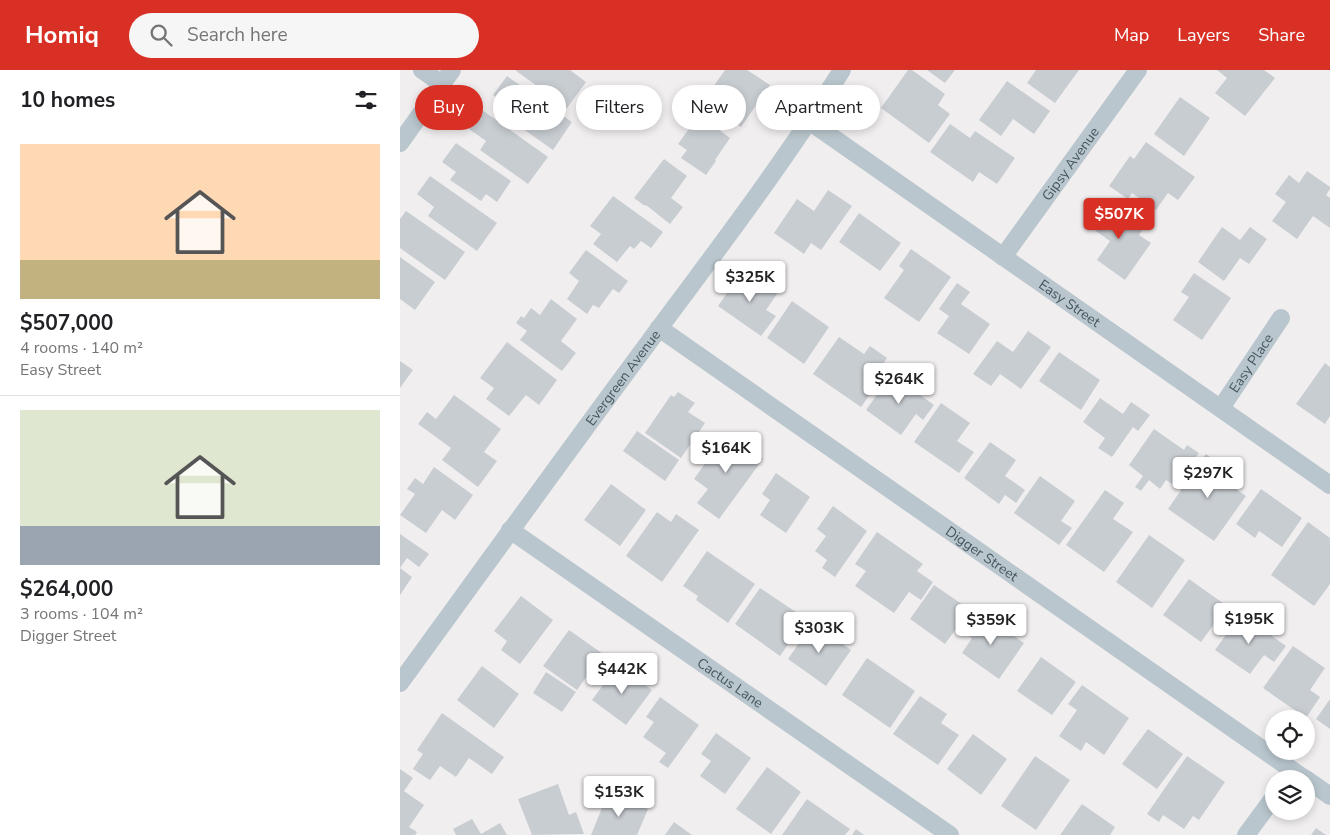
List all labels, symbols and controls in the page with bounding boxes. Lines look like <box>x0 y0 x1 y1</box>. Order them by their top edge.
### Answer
search box <box>129 13 479 58</box>
text: Homiq <box>25 19 99 51</box>
icon: search <box>147 21 175 49</box>
text: Search here <box>187 22 288 48</box>
text: Map <box>1114 23 1149 47</box>
text: Layers <box>1177 23 1230 47</box>
text: Share <box>1258 23 1305 47</box>
chip: Buy <box>415 85 483 130</box>
chip: Rent <box>493 85 566 130</box>
chip: Filters <box>576 85 662 130</box>
chip: New <box>672 85 746 130</box>
chip: Apartment <box>756 85 880 130</box>
text: 10 homes <box>20 86 115 114</box>
icon: filters <box>352 86 380 114</box>
street label: Gipsy Avenue <box>1038 123 1104 205</box>
icon: home <box>155 177 245 267</box>
pin: $507K <box>1084 198 1154 240</box>
text: $507K <box>1094 203 1144 225</box>
pin: $325K <box>715 260 785 303</box>
text: $325K <box>725 266 775 288</box>
street label: Easy Street <box>1035 275 1104 332</box>
text: $507,000 <box>20 309 113 337</box>
street label: Evergreen Avenue <box>581 326 665 430</box>
street label: Easy Place <box>1225 330 1278 397</box>
text: 4 rooms · 140 m² <box>20 337 143 359</box>
text: Easy Street <box>20 359 101 381</box>
pin: $264K <box>864 362 934 405</box>
text: $264K <box>874 368 924 390</box>
pin: $164K <box>691 432 761 474</box>
text: $164K <box>701 437 751 459</box>
icon: home <box>155 442 245 532</box>
pin: $297K <box>1173 456 1243 499</box>
text: $297K <box>1183 462 1233 484</box>
street label: Digger Street <box>942 522 1022 586</box>
text: $264,000 <box>20 575 113 603</box>
pin: $195K <box>1214 602 1284 645</box>
text: 3 rooms · 104 m² <box>20 603 143 625</box>
pin: $359K <box>956 604 1026 646</box>
text: $195K <box>1224 608 1274 630</box>
text: $359K <box>966 609 1016 631</box>
pin: $303K <box>784 612 854 654</box>
text: $303K <box>794 617 844 639</box>
text: Digger Street <box>20 625 116 647</box>
pin: $442K <box>587 652 657 695</box>
street label: Cactus Lane <box>693 653 767 713</box>
text: $442K <box>597 658 647 680</box>
map controls <box>1265 710 1315 820</box>
button: locate <box>1265 710 1315 760</box>
button: layers <box>1265 770 1315 820</box>
pin: $153K <box>584 776 654 818</box>
text: $153K <box>594 781 644 803</box>

